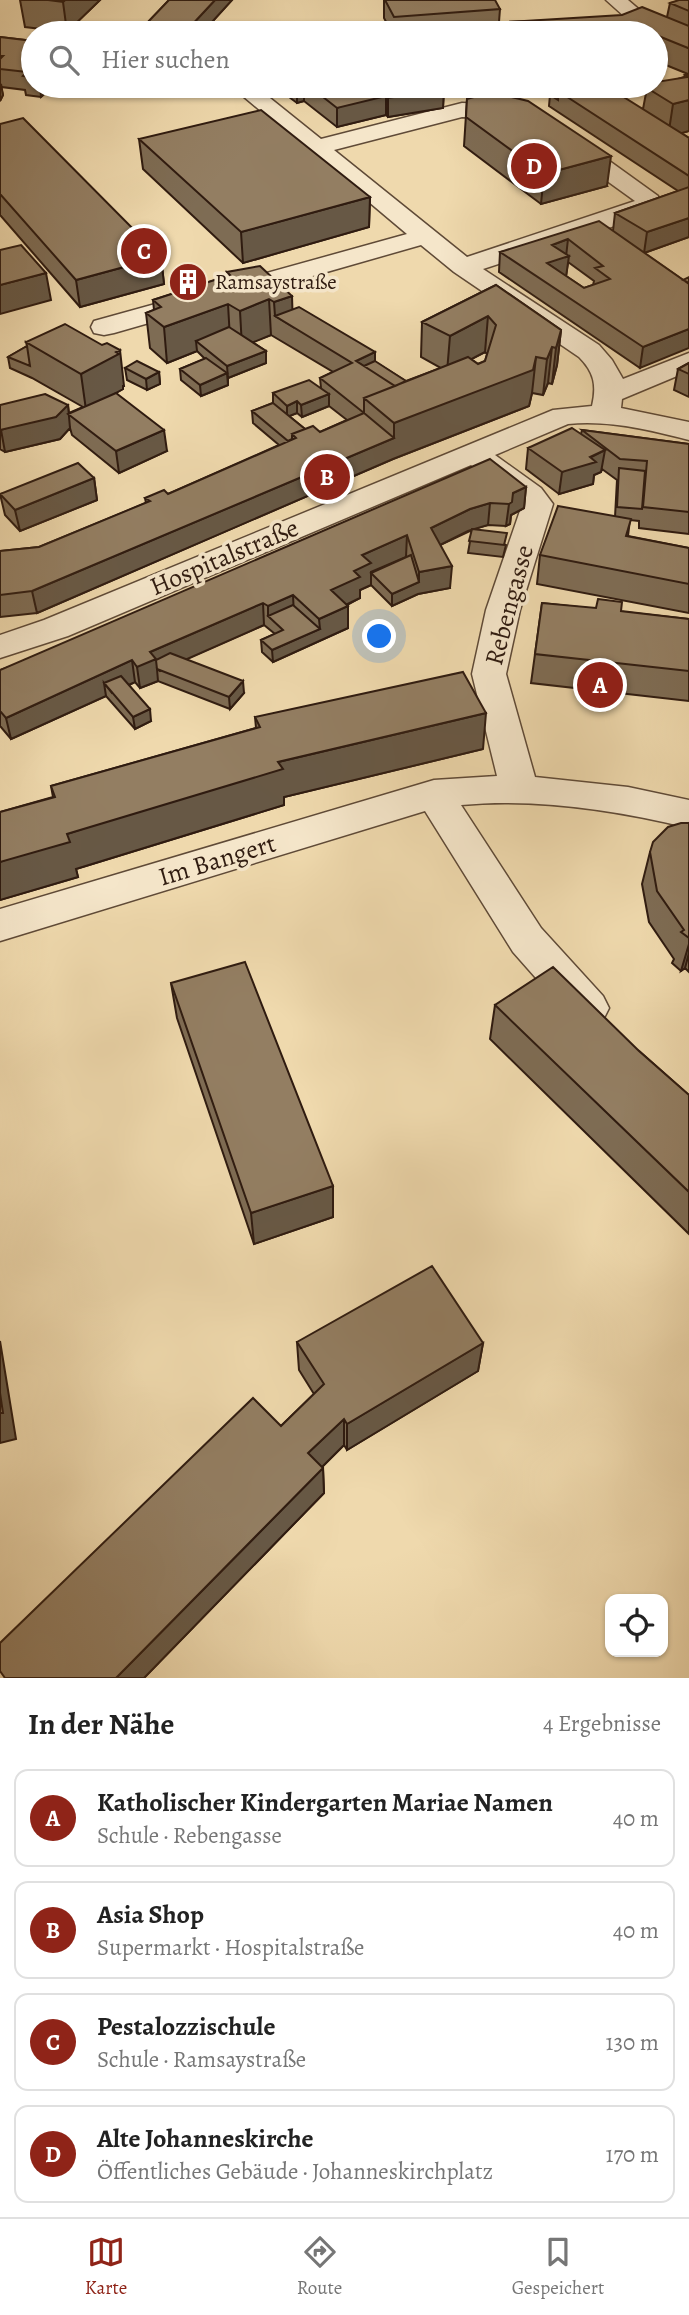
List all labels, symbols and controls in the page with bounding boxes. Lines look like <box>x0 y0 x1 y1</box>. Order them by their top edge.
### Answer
search box <box>21 21 668 98</box>
icon: search <box>45 41 83 79</box>
text: Hier suchen <box>101 42 230 77</box>
pin: D <box>511 140 557 192</box>
pin: C <box>121 225 167 277</box>
building icon: Ramsaystraße <box>167 261 209 303</box>
place label: Ramsaystraße <box>215 268 337 296</box>
pin: B <box>304 451 350 503</box>
street label: Hospitalstraße <box>144 510 304 604</box>
street label: Rebengasse <box>476 541 542 669</box>
your location <box>362 619 396 653</box>
pin: A <box>577 659 623 711</box>
street label: Im Bangert <box>154 825 280 894</box>
map controls <box>605 1594 668 1657</box>
button: locate <box>605 1594 668 1657</box>
text: In der Nähe <box>28 1704 174 1744</box>
text: 4 Ergebnisse <box>543 1708 661 1739</box>
text: Katholischer Kindergarten Mariae Namen <box>97 1785 553 1820</box>
text: A <box>46 1803 60 1834</box>
text: 40 m <box>613 1803 659 1834</box>
text: Schule · Rebengasse <box>97 1820 282 1851</box>
text: Asia Shop <box>97 1897 204 1932</box>
text: B <box>46 1915 60 1946</box>
text: 40 m <box>613 1915 659 1946</box>
text: Supermarkt · Hospitalstraße <box>97 1932 364 1963</box>
text: Pestalozzischule <box>97 2009 275 2044</box>
text: C <box>46 2027 60 2058</box>
text: 130 m <box>606 2027 659 2058</box>
text: Schule · Ramsaystraße <box>97 2044 306 2075</box>
text: Alte Johanneskirche <box>97 2121 314 2156</box>
text: D <box>45 2139 61 2170</box>
text: 170 m <box>606 2139 659 2170</box>
text: Öffentliches Gebäude · Johanneskirchplatz <box>97 2156 493 2187</box>
tab: Karte <box>85 2233 127 2301</box>
tab: Route <box>297 2233 342 2301</box>
tab: Gespeichert <box>512 2233 604 2301</box>

